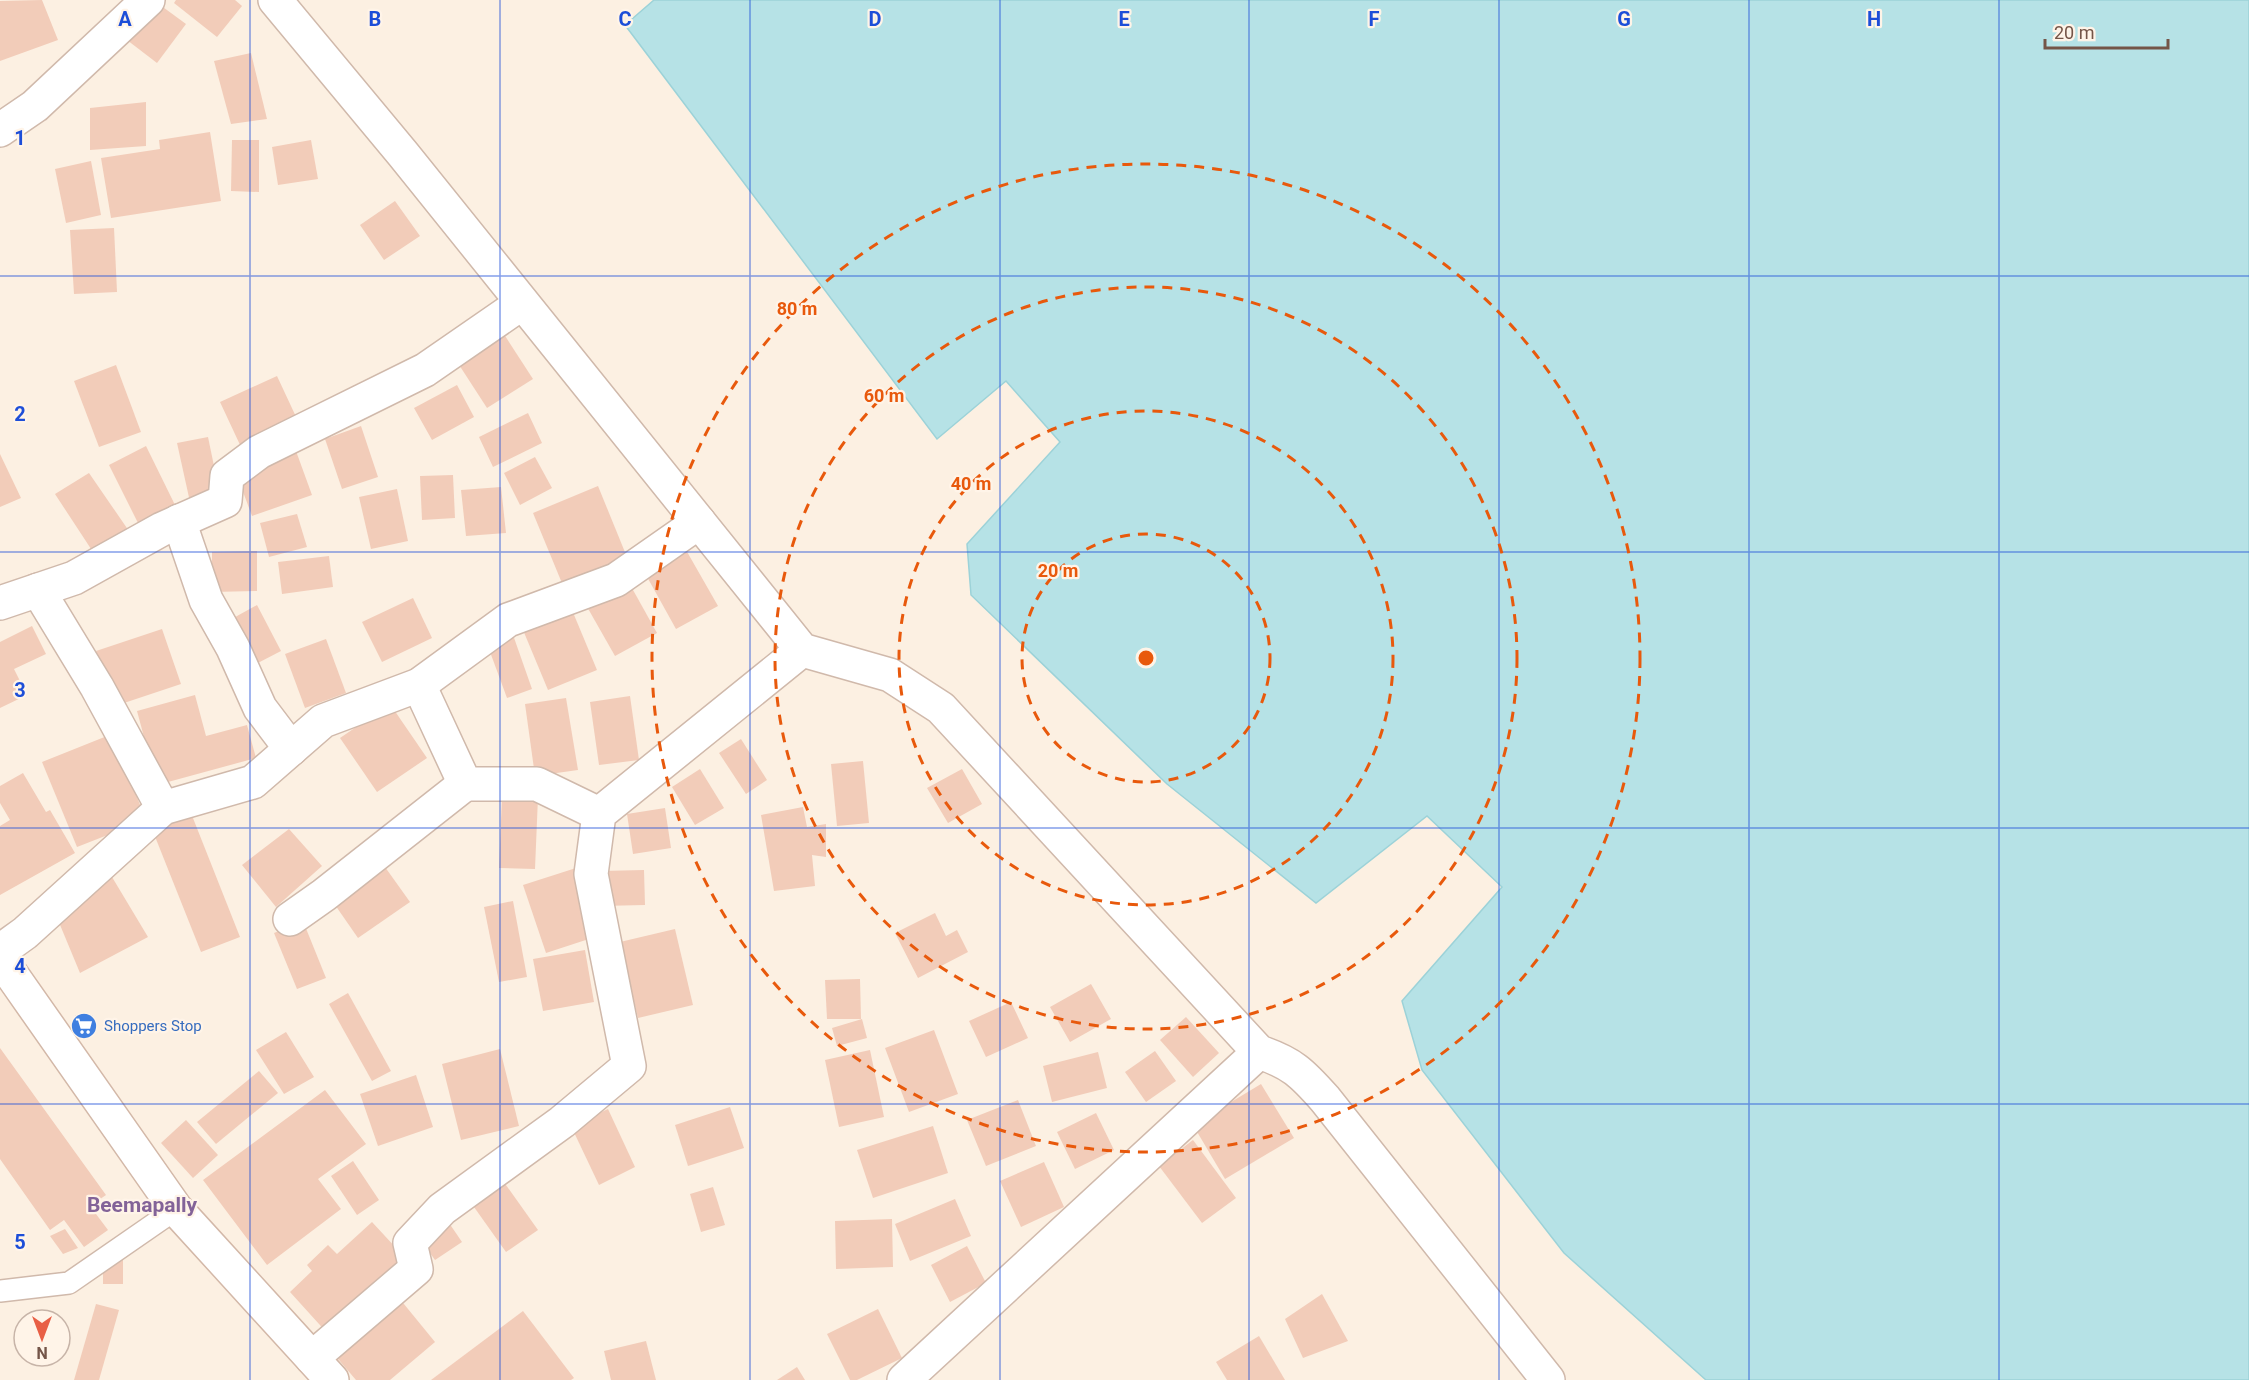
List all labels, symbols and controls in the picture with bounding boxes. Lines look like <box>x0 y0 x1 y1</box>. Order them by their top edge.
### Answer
text: A <box>118 7 132 31</box>
text: B <box>369 7 381 31</box>
text: C <box>618 7 632 31</box>
text: D <box>869 7 882 31</box>
text: E <box>1118 7 1130 31</box>
text: F <box>1369 7 1380 31</box>
text: G <box>1617 7 1631 31</box>
text: H <box>1867 7 1881 31</box>
scale bar <box>2045 12 2168 50</box>
text: 20 m <box>2054 22 2094 43</box>
text: 1 <box>14 126 26 150</box>
text: 80 m <box>777 298 817 319</box>
text: 60 m <box>864 385 904 406</box>
text: 2 <box>14 402 26 426</box>
text: 40 m <box>951 473 991 494</box>
text: 20 m <box>1038 560 1078 581</box>
centre of rings <box>1136 648 1156 668</box>
text: 3 <box>14 678 26 702</box>
text: 4 <box>14 954 26 978</box>
supermarket icon: Shoppers Stop <box>69 1011 99 1041</box>
place label: Shoppers Stop <box>104 1017 202 1035</box>
district label: Beemapally <box>87 1193 198 1217</box>
text: 5 <box>14 1230 26 1254</box>
north arrow <box>12 1308 72 1368</box>
text: N <box>36 1343 48 1362</box>

